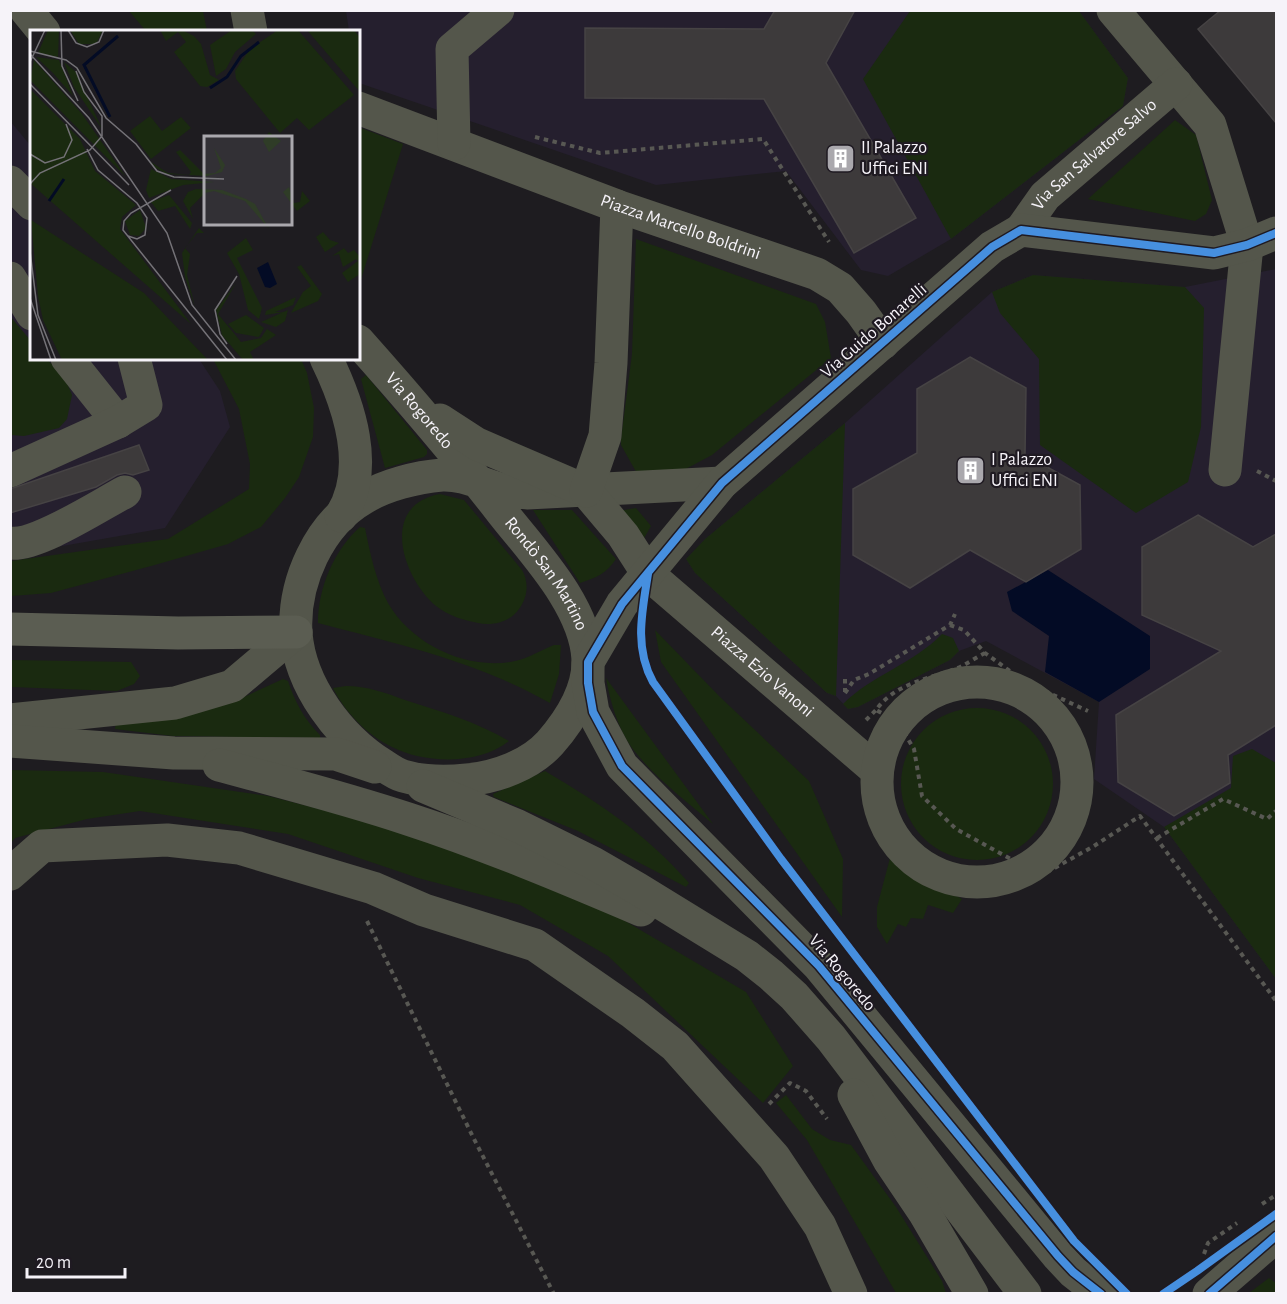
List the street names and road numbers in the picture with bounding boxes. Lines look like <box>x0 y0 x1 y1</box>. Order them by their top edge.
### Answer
street label: Via San Salvatore Salvo <box>1029 95 1160 214</box>
street label: Piazza Marcello Boldrini <box>598 192 763 263</box>
street label: Via Guido Bonarelli <box>818 280 930 382</box>
street label: Via Rogoredo <box>382 370 456 453</box>
street label: Rondò San Martino <box>501 514 590 633</box>
street label: Piazza Ezio Vanoni <box>707 623 817 721</box>
street label: Via Rogoredo <box>805 931 879 1015</box>

